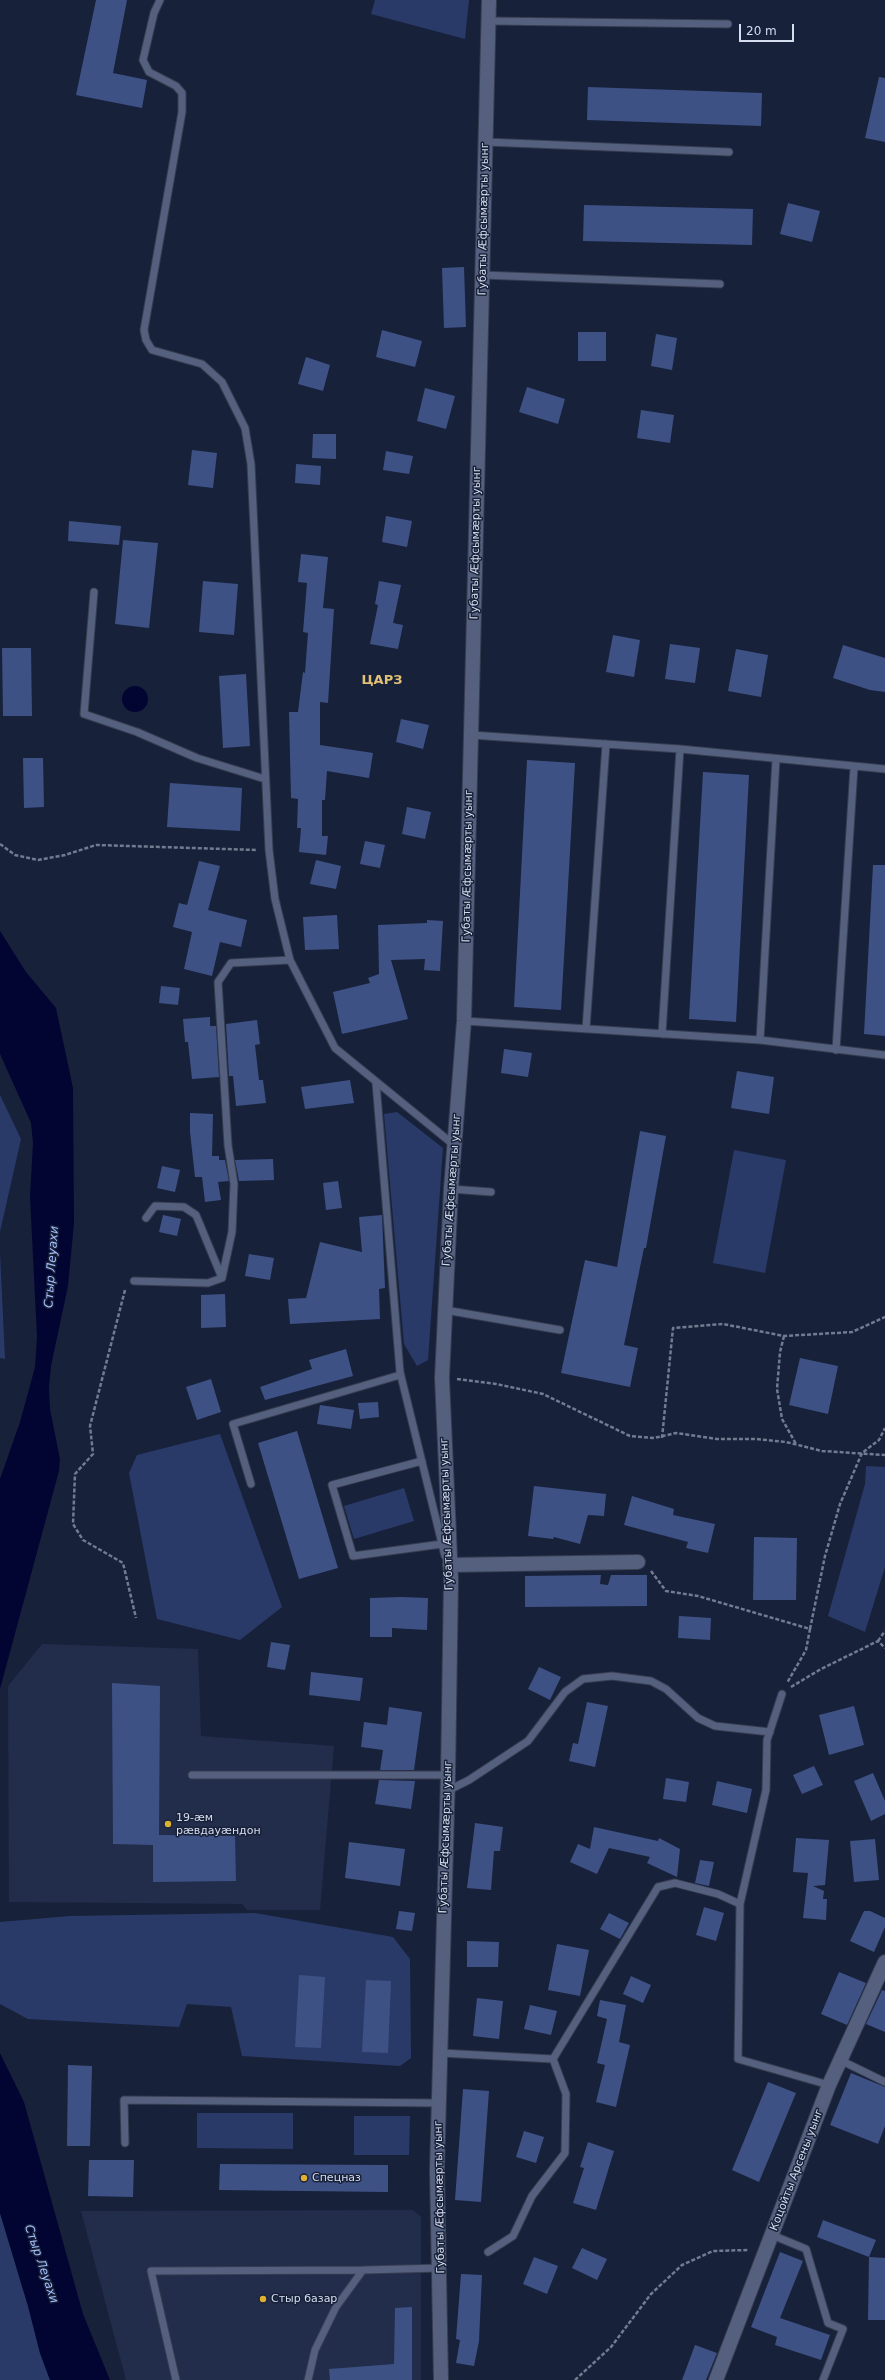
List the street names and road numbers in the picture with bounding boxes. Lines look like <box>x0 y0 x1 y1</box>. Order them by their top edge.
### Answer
street label: Губаты Æфсымæрты уынг <box>476 142 492 296</box>
street label: Губаты Æфсымæрты уынг <box>468 466 484 620</box>
street label: Губаты Æфсымæрты уынг <box>460 789 476 943</box>
street label: Губаты Æфсымæрты уынг <box>440 1113 464 1267</box>
street label: Губаты Æфсымæрты уынг <box>438 1437 456 1591</box>
street label: Губаты Æфсымæрты уынг <box>437 1760 455 1914</box>
street label: Коцойты Арсены уынг <box>768 2107 826 2233</box>
street label: Губаты Æфсымæрты уынг <box>432 2120 448 2274</box>

